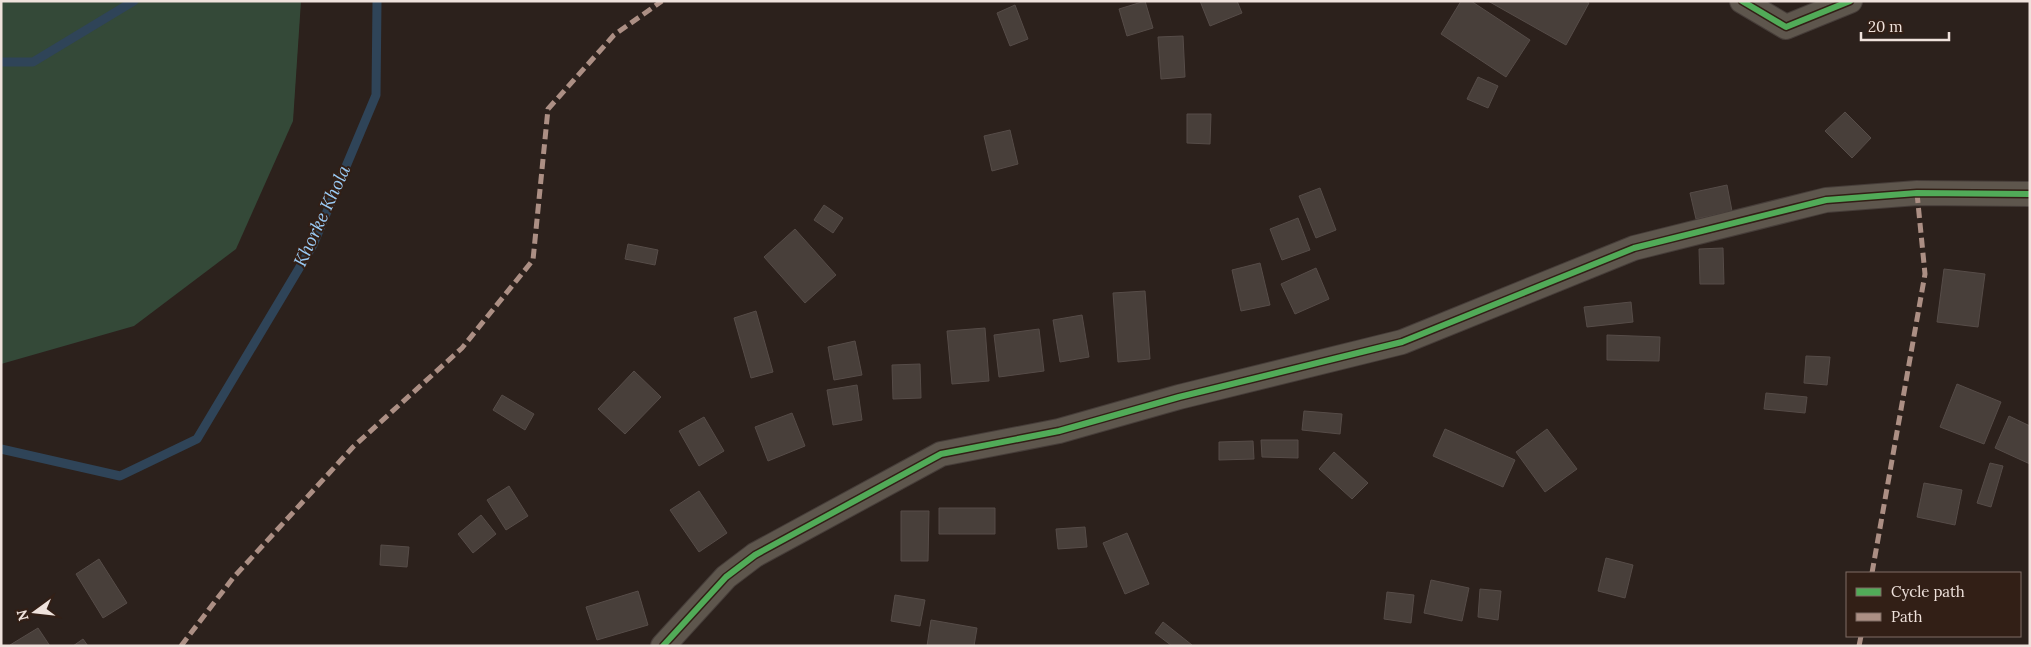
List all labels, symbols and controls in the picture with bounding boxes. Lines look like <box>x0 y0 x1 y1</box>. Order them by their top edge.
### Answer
scale bar <box>1861 10 1948 42</box>
text: 20 m <box>1868 17 1903 36</box>
water label: Khorke Khola <box>288 161 355 270</box>
legend <box>1846 572 2021 637</box>
text: Cycle path <box>1891 582 1965 601</box>
north arrow <box>10 587 60 637</box>
text: Path <box>1891 607 1922 626</box>
text: N <box>12 608 33 623</box>

